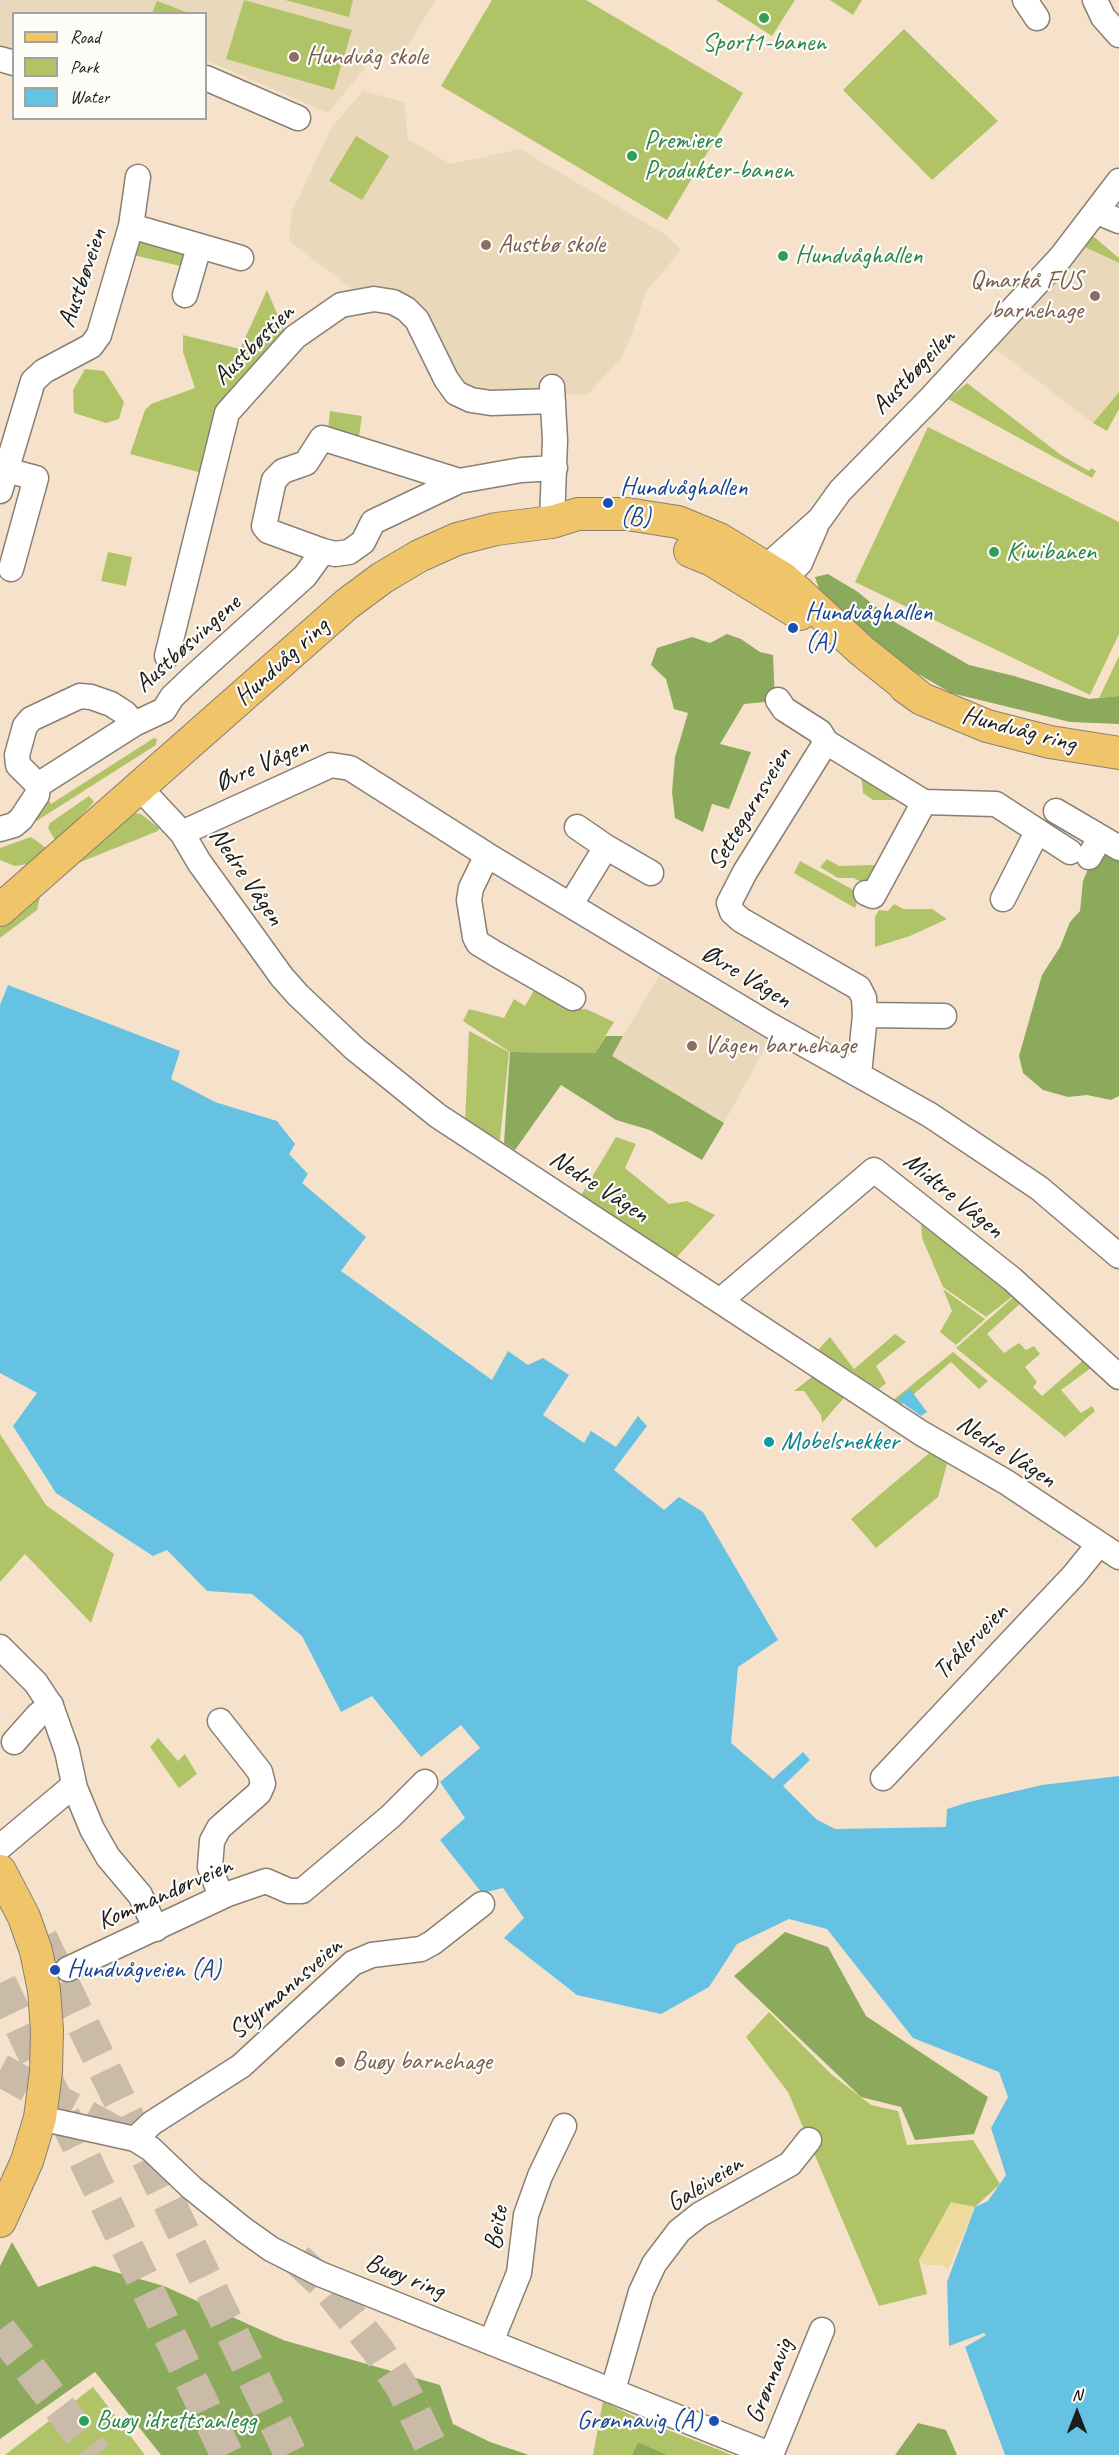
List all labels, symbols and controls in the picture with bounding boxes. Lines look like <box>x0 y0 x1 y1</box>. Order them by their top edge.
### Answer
marker: Sport1-banen <box>757 11 771 25</box>
legend <box>12 12 207 120</box>
text: Road <box>70 26 100 48</box>
place label: Sport1-banen <box>702 27 826 59</box>
place label: Hundvåg skole <box>306 41 428 73</box>
marker: Hundvåg skole <box>287 50 301 64</box>
text: Park <box>70 56 99 78</box>
text: Water <box>70 86 109 108</box>
place label: Premiere Produkter-banen <box>644 125 793 186</box>
marker: Premiere Produkter-banen <box>625 149 639 163</box>
street label: Austbøveien <box>52 224 114 332</box>
place label: Austbø skole <box>498 229 605 261</box>
marker: Austbø skole <box>479 238 493 252</box>
place label: Hundvåghallen <box>795 240 922 272</box>
marker: Hundvåghallen <box>776 249 790 263</box>
place label: Qmarkå FUS barnehage <box>970 265 1083 326</box>
marker: Qmarkå FUS barnehage <box>1088 289 1102 303</box>
street label: Austbøstien <box>207 298 301 392</box>
street label: Austbøgeilen <box>865 323 963 421</box>
place label: Hundvåghallen (B) <box>620 472 747 534</box>
marker: Hundvåghallen (B) <box>601 496 615 510</box>
place label: Kiwibanen <box>1006 536 1096 568</box>
marker: Kiwibanen <box>987 545 1001 559</box>
street label: Austbøsvingene <box>128 588 248 700</box>
place label: Hundvåghallen (A) <box>805 597 932 658</box>
street label: Hundvåg ring <box>228 611 336 713</box>
marker: Hundvåghallen (A) <box>786 621 800 635</box>
street label: Hundvåg ring <box>958 700 1080 760</box>
street label: Øvre Vågen <box>210 731 314 799</box>
street label: Settegarnsveien <box>701 742 799 876</box>
street label: Nedre Vågen <box>202 822 290 932</box>
street label: Øvre Vågen <box>695 938 797 1016</box>
place label: Vågen barnehage <box>704 1030 856 1062</box>
marker: Vågen barnehage <box>685 1039 699 1053</box>
street label: Nedre Vågen <box>544 1143 654 1231</box>
street label: Midtre Vågen <box>896 1146 1010 1246</box>
street label: Nedre Vågen <box>951 1408 1061 1496</box>
place label: Mobelsnekker <box>781 1426 899 1458</box>
marker: Mobelsnekker <box>762 1435 776 1449</box>
street label: Trålerveien <box>927 1597 1015 1687</box>
street label: Kommandørveien <box>93 1850 237 1938</box>
street label: Styrmannsveien <box>223 1931 349 2047</box>
place label: Hundvågveien (A) <box>67 1954 221 1986</box>
marker: Hundvågveien (A) <box>48 1963 62 1977</box>
place label: Buøy barnehage <box>352 2046 492 2078</box>
marker: Buøy barnehage <box>333 2055 347 2069</box>
street label: Galeiveien <box>661 2149 749 2219</box>
street label: Beite <box>478 2204 516 2252</box>
street label: Buøy ring <box>361 2247 449 2307</box>
street label: Grønnavig <box>739 2334 801 2428</box>
north arrow <box>1047 2383 1107 2443</box>
text: N <box>1072 2385 1082 2405</box>
place label: Buøy idrettsanlegg <box>96 2405 256 2437</box>
place label: Grønnavig (A) <box>577 2405 702 2437</box>
marker: Buøy idrettsanlegg <box>77 2414 91 2428</box>
marker: Grønnavig (A) <box>707 2414 721 2428</box>

